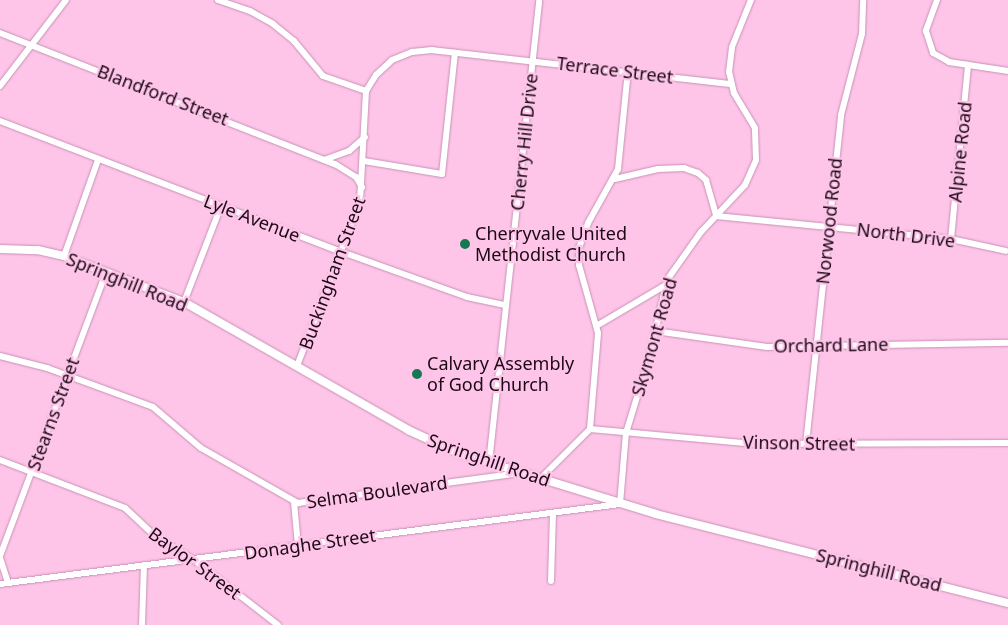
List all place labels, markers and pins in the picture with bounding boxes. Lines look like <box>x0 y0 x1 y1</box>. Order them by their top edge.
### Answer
place label: Cherryvale United Methodist Church <box>475 223 627 266</box>
marker: Cherryvale United Methodist Church <box>459 238 471 250</box>
place label: Calvary Assembly of God Church <box>427 353 574 396</box>
marker: Calvary Assembly of God Church <box>411 368 423 380</box>

